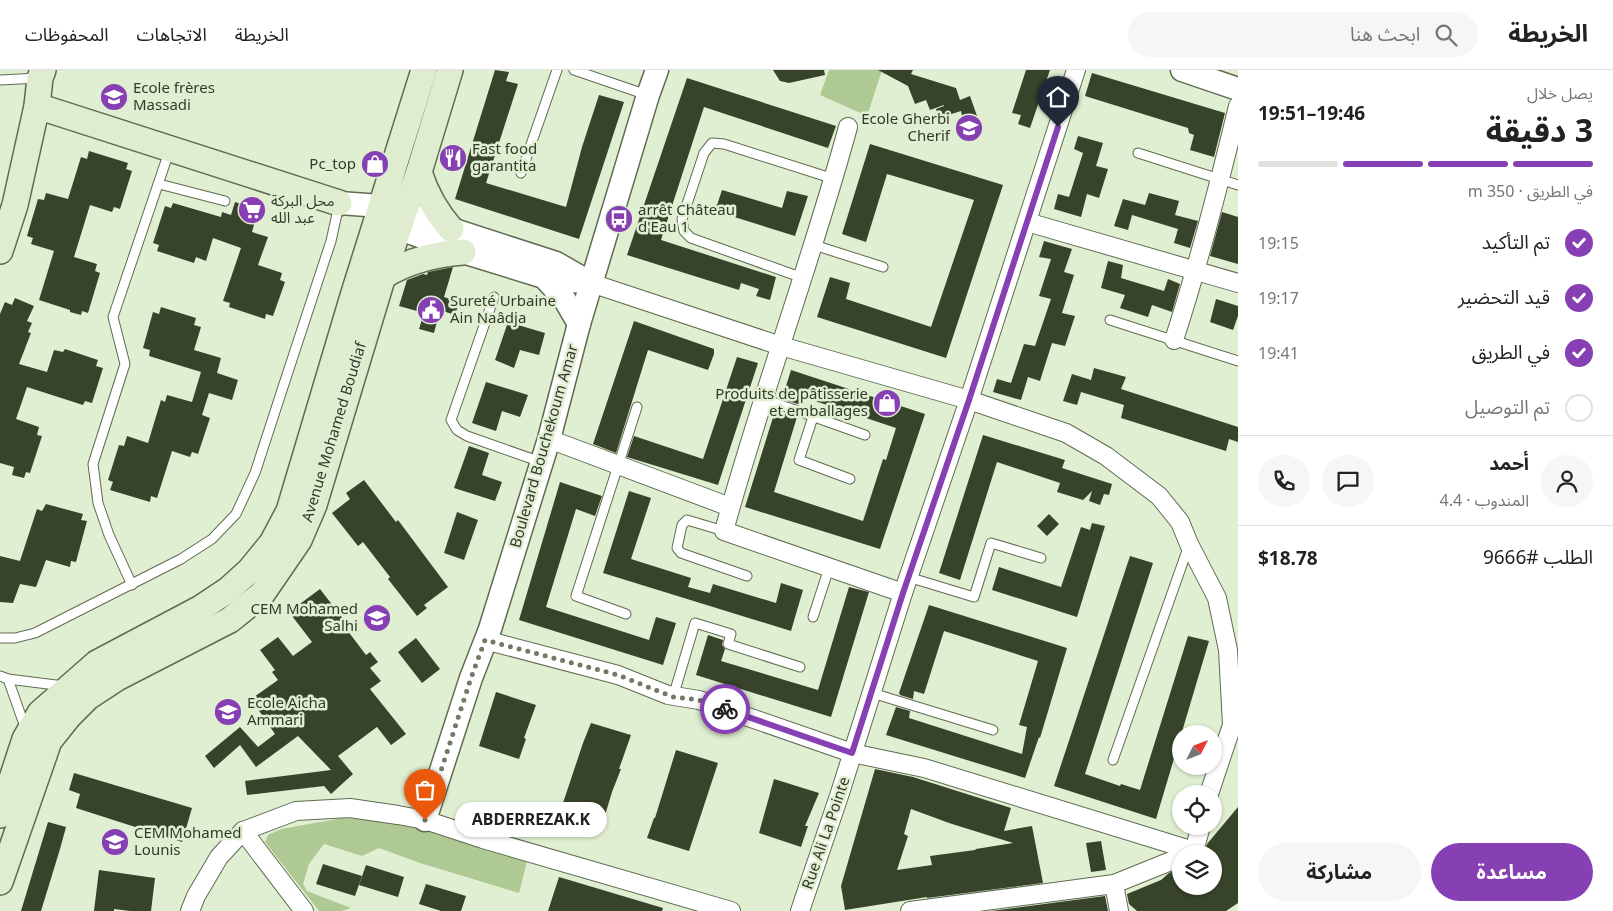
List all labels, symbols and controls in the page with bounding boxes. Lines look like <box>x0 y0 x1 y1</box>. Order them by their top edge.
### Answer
search box <box>1128 12 1478 57</box>
text: الخريطة <box>1508 16 1588 49</box>
text: ابحث هنا <box>1350 21 1420 47</box>
icon: search <box>1432 21 1460 49</box>
text: المحفوظات <box>25 22 109 46</box>
text: الاتجاهات <box>137 22 207 46</box>
text: الخريطة <box>235 22 289 46</box>
pin <box>1037 76 1079 127</box>
place label: Ecole frères Massadi <box>133 77 215 114</box>
school or university icon: Ecole frères Massadi <box>99 82 129 112</box>
text: يصل خلال <box>1527 82 1593 104</box>
icon: home <box>1044 83 1072 111</box>
text: 19:46–19:51 <box>1258 100 1365 126</box>
place label: Ecole Gherbi Cherif <box>861 108 951 145</box>
text: 3 دقيقة <box>1486 108 1593 151</box>
school or university icon: Ecole Gherbi Cherif <box>954 113 984 143</box>
place label: Fast food garantita <box>472 138 537 175</box>
restaurant icon: Fast food garantita <box>438 143 468 173</box>
shop icon: Pc_top <box>360 149 390 179</box>
place label: Pc_top <box>309 153 356 173</box>
text: في الطريق · 350 m <box>1468 180 1593 202</box>
place label: محل البركة عبد الله <box>271 190 335 227</box>
supermarket icon: محل البركة عبد الله <box>237 195 267 225</box>
place label: arrêt Château d'Eau 1 <box>638 199 735 236</box>
bus stop icon: arrêt Château d'Eau 1 <box>604 204 634 234</box>
text: تم التأكيد <box>1482 229 1550 255</box>
icon: check <box>1565 229 1593 257</box>
text: 19:15 <box>1258 232 1299 254</box>
text: قيد التحضير <box>1458 284 1550 310</box>
icon: check <box>1565 284 1593 312</box>
text: 19:17 <box>1258 287 1299 309</box>
place label: Sureté Urbaine Ain Naâdja <box>450 290 556 327</box>
public building icon: Sureté Urbaine Ain Naâdja <box>416 295 446 325</box>
street label: Avenue Mohamed Boudiaf <box>296 338 370 524</box>
text: في الطريق <box>1472 339 1550 365</box>
icon: check <box>1565 339 1593 367</box>
street label: Boulevard Bouchekoum Amar <box>504 342 582 550</box>
text: 19:41 <box>1258 342 1299 364</box>
place label: Produits de pâtisserie et emballages <box>715 383 868 420</box>
shop icon: Produits de pâtisserie et emballages <box>872 388 902 418</box>
text: تم التوصيل <box>1465 394 1550 420</box>
text: أحمد <box>1489 450 1529 476</box>
button: phone <box>1258 455 1310 507</box>
button: chat <box>1322 455 1374 507</box>
button: person <box>1541 455 1593 507</box>
text: المندوب · 4.4 <box>1440 489 1529 511</box>
text: الطلب #9666 <box>1483 544 1593 570</box>
text: $18.78 <box>1258 545 1318 571</box>
place label: CEM Mohamed Salhi <box>251 598 358 635</box>
school or university icon: CEM Mohamed Salhi <box>362 603 392 633</box>
courier <box>700 684 750 734</box>
place label: Ecole Aicha Ammari <box>247 692 326 729</box>
icon: bike <box>711 695 739 723</box>
school or university icon: Ecole Aicha Ammari <box>213 697 243 727</box>
north arrow <box>1172 725 1222 775</box>
map controls <box>1172 725 1222 895</box>
pin <box>404 769 446 820</box>
street label: Rue Ali La Pointe <box>796 774 854 891</box>
icon: bag <box>411 776 439 804</box>
button: locate <box>1172 785 1222 835</box>
callout: ABDERREZAK.K <box>455 802 608 838</box>
text: ABDERREZAK.K <box>472 808 590 830</box>
place label: CEM Mohamed Lounis <box>134 822 241 859</box>
school or university icon: CEM Mohamed Lounis <box>100 827 130 857</box>
button: مشاركة <box>1258 843 1421 901</box>
button: مساعدة <box>1431 843 1593 901</box>
button: layers <box>1172 845 1222 895</box>

